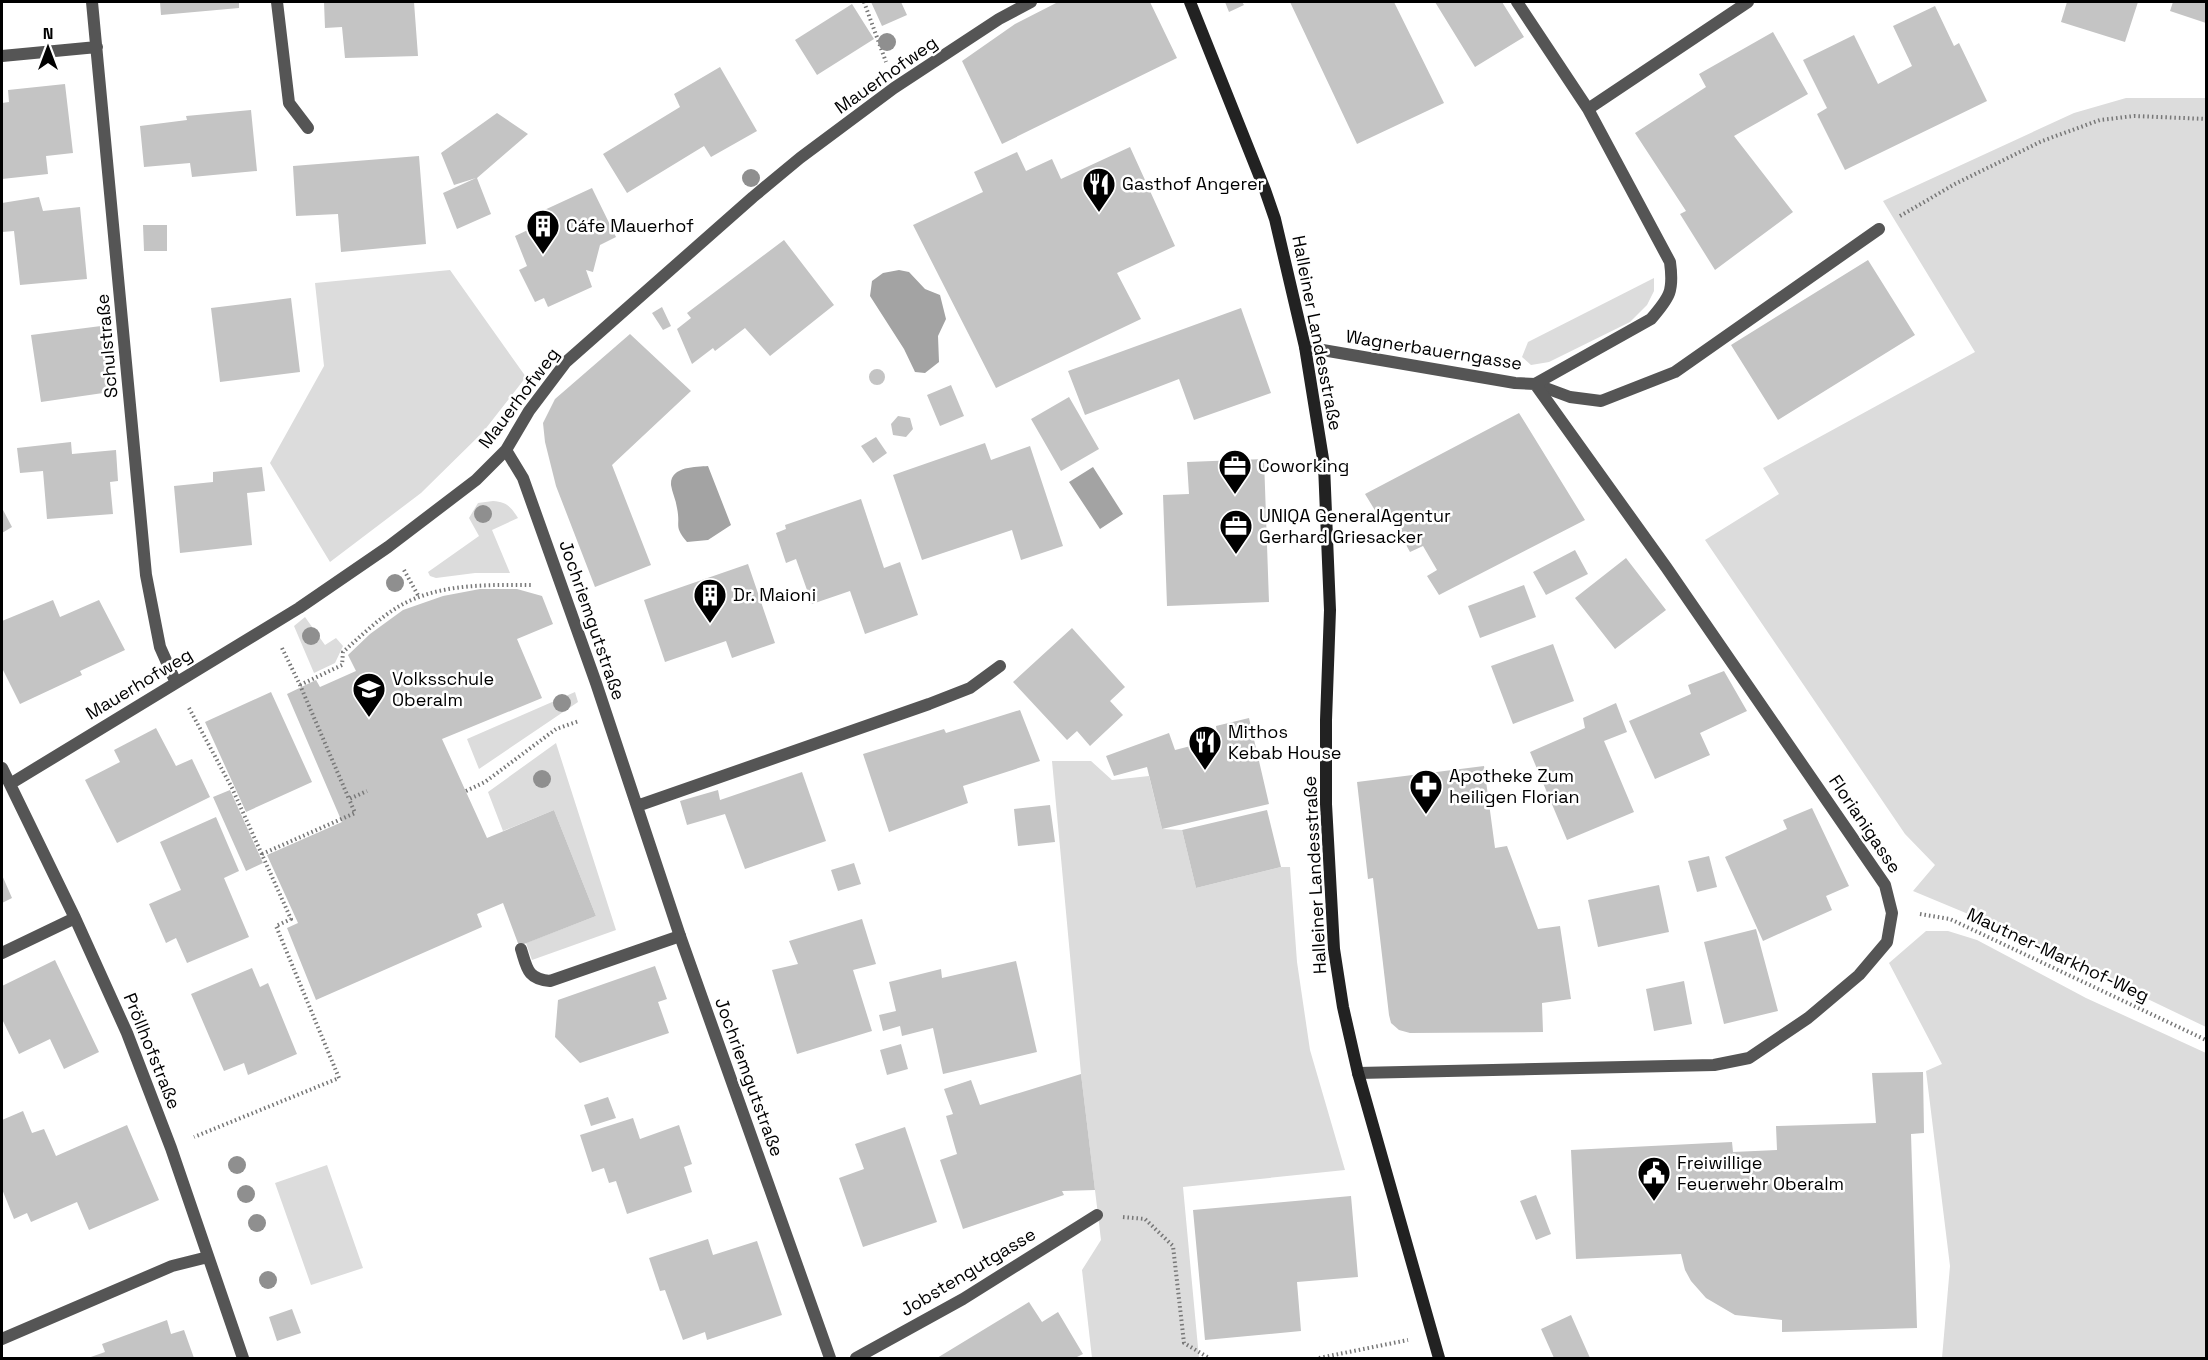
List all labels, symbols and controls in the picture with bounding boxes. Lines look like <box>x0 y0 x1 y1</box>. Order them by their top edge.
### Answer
north arrow <box>18 18 78 78</box>
text: N <box>43 23 53 44</box>
street label: Mauerhofweg <box>830 31 942 119</box>
restaurant icon: Gasthof Angerer <box>1081 166 1117 213</box>
place label: Gasthof Angerer <box>1122 172 1265 195</box>
building icon: Cáfe Mauerhof <box>525 208 561 255</box>
place label: Cáfe Mauerhof <box>566 214 694 237</box>
street label: Halleiner Landesstraße <box>1287 233 1348 433</box>
street label: Schulstraße <box>90 293 123 399</box>
street label: Wagnerbauerngasse <box>1344 324 1524 375</box>
street label: Mauerhofweg <box>473 343 564 453</box>
office icon: Coworking <box>1217 448 1253 495</box>
place label: Coworking <box>1258 454 1349 477</box>
place label: UNIQA GeneralAgentur Gerhard Griesacker <box>1259 504 1451 548</box>
office icon: UNIQA GeneralAgentur Gerhard Griesacker <box>1218 508 1254 555</box>
street label: Jochriemgutstraße <box>554 537 631 703</box>
building icon: Dr. Maioni <box>692 577 728 624</box>
place label: Dr. Maioni <box>733 583 816 606</box>
street label: Mauerhofweg <box>81 643 196 724</box>
place label: Volksschule Oberalm <box>392 667 494 711</box>
school or university icon: Volksschule Oberalm <box>351 671 387 718</box>
place label: Mithos Kebab House <box>1228 720 1342 764</box>
restaurant icon: Mithos Kebab House <box>1187 724 1223 771</box>
place label: Apotheke Zum heiligen Florian <box>1449 764 1580 808</box>
pharmacy icon: Apotheke Zum heiligen Florian <box>1408 768 1444 815</box>
street label: Florianigasse <box>1824 770 1907 877</box>
street label: Halleiner Landesstraße <box>1298 775 1331 975</box>
street label: Mautner-Markhof-Weg <box>1963 902 2153 1007</box>
street label: Pröllhofstraße <box>119 989 186 1112</box>
street label: Jochriemgutstraße <box>710 994 789 1160</box>
place label: Freiwillige Feuerwehr Oberalm <box>1677 1151 1844 1195</box>
public building icon: Freiwillige Feuerwehr Oberalm <box>1636 1155 1672 1202</box>
street label: Jobstengutgasse <box>896 1222 1040 1321</box>

